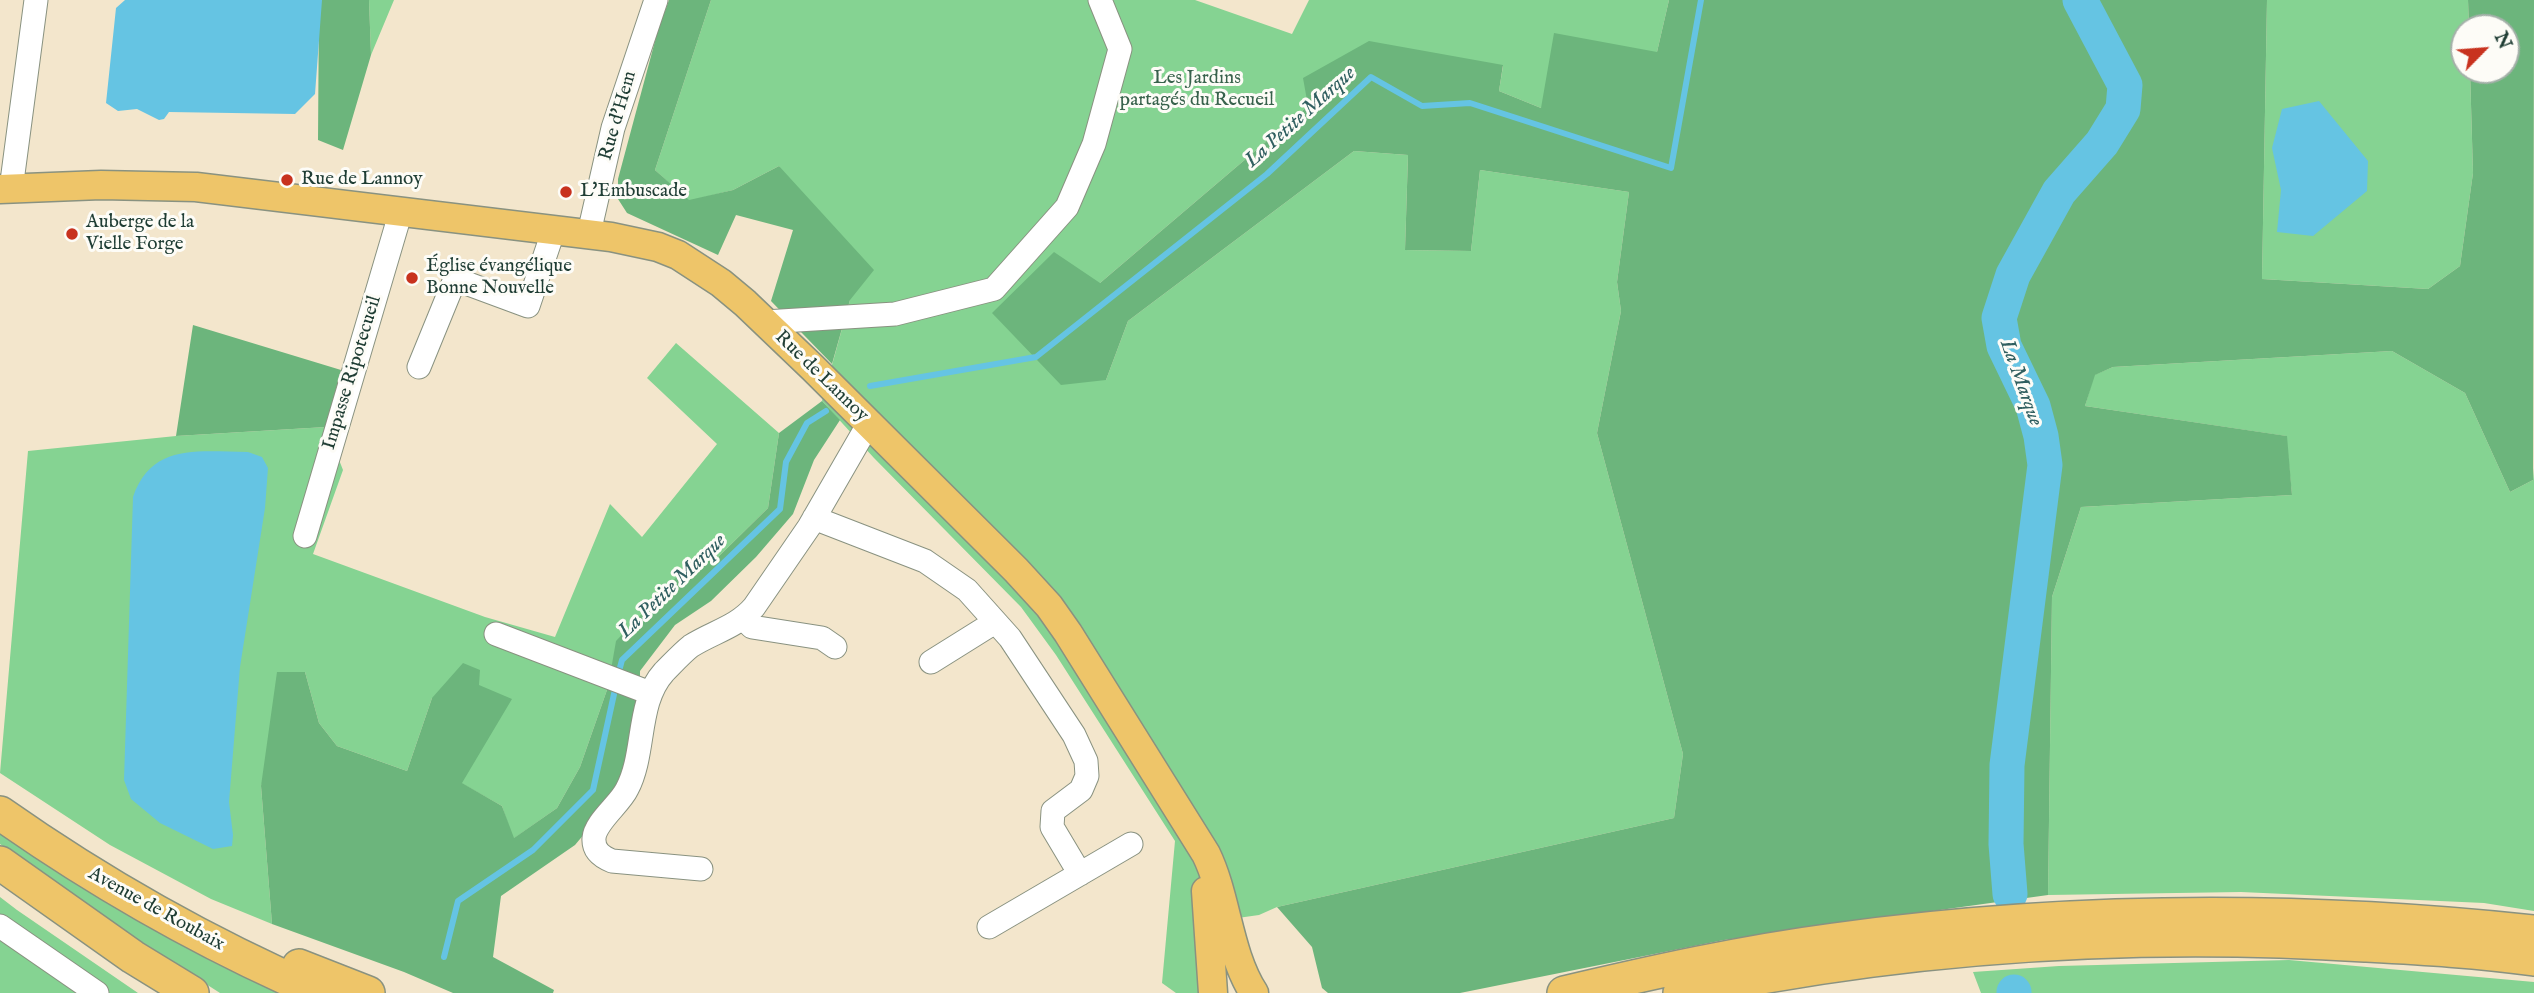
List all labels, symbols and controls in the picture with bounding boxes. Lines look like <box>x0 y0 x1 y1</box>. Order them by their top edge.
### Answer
north arrow <box>2450 14 2520 84</box>
text: N <box>2488 28 2517 53</box>
water label: La Petite Marque <box>1241 62 1361 174</box>
park label: Les Jardins partagés du Recueil <box>1120 68 1274 112</box>
street label: Rue d'Hem <box>595 69 643 163</box>
place label: Rue de Lannoy <box>301 169 422 191</box>
marker: Rue de Lannoy <box>279 172 295 188</box>
place label: L'Embuscade <box>580 181 687 203</box>
marker: L'Embuscade <box>558 184 574 200</box>
place label: Auberge de la Vielle Forge <box>86 212 194 256</box>
marker: Auberge de la Vielle Forge <box>64 226 80 242</box>
place label: Église évangélique Bonne Nouvelle <box>426 256 572 300</box>
marker: Église évangélique Bonne Nouvelle <box>404 270 420 286</box>
street label: Impasse Ripotecueil <box>319 293 387 453</box>
street label: Rue de Lannoy <box>769 327 873 427</box>
water label: La Marque <box>1993 336 2047 430</box>
water label: La Petite Marque <box>614 529 732 645</box>
street label: Avenue de Roubaix <box>84 863 228 957</box>

